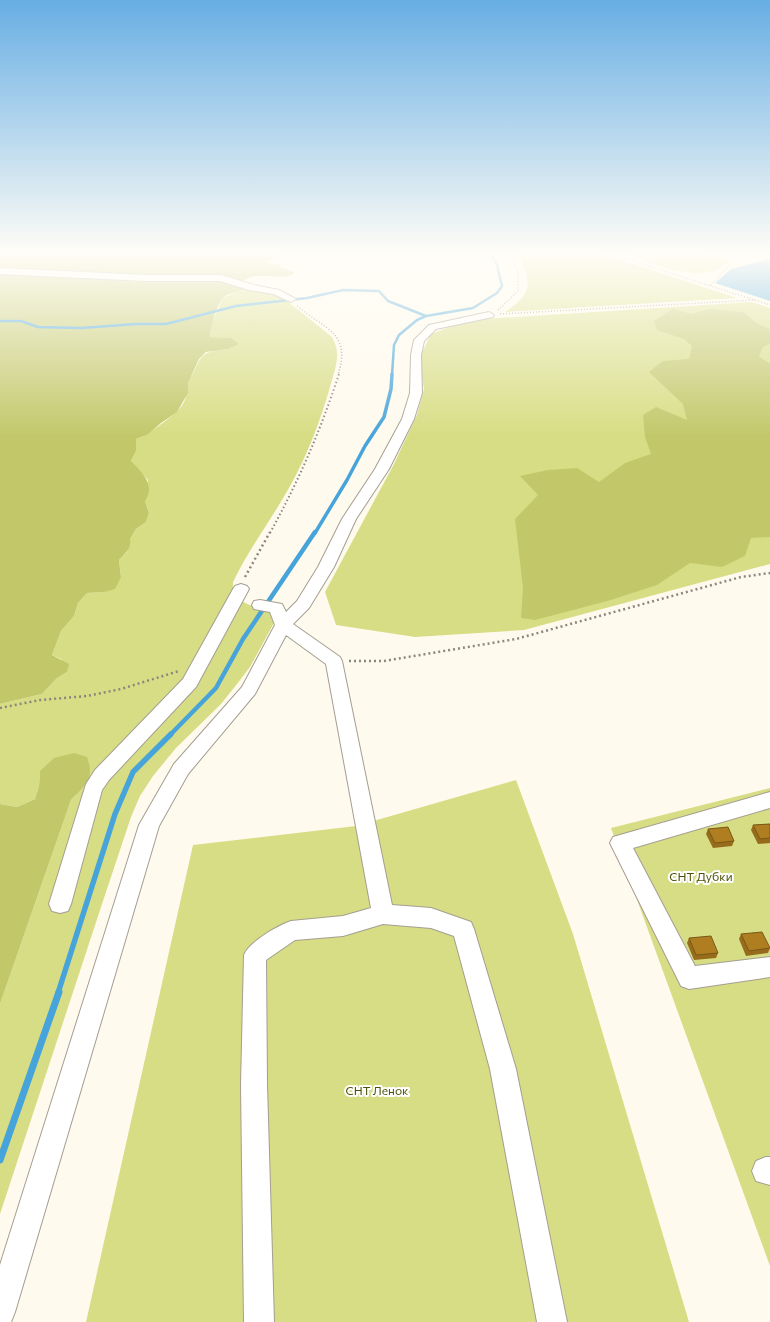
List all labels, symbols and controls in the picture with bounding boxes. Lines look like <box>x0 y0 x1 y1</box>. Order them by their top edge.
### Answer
park label: СНТ Дубки <box>669 869 733 883</box>
park label: СНТ Ленок <box>346 1083 409 1097</box>

